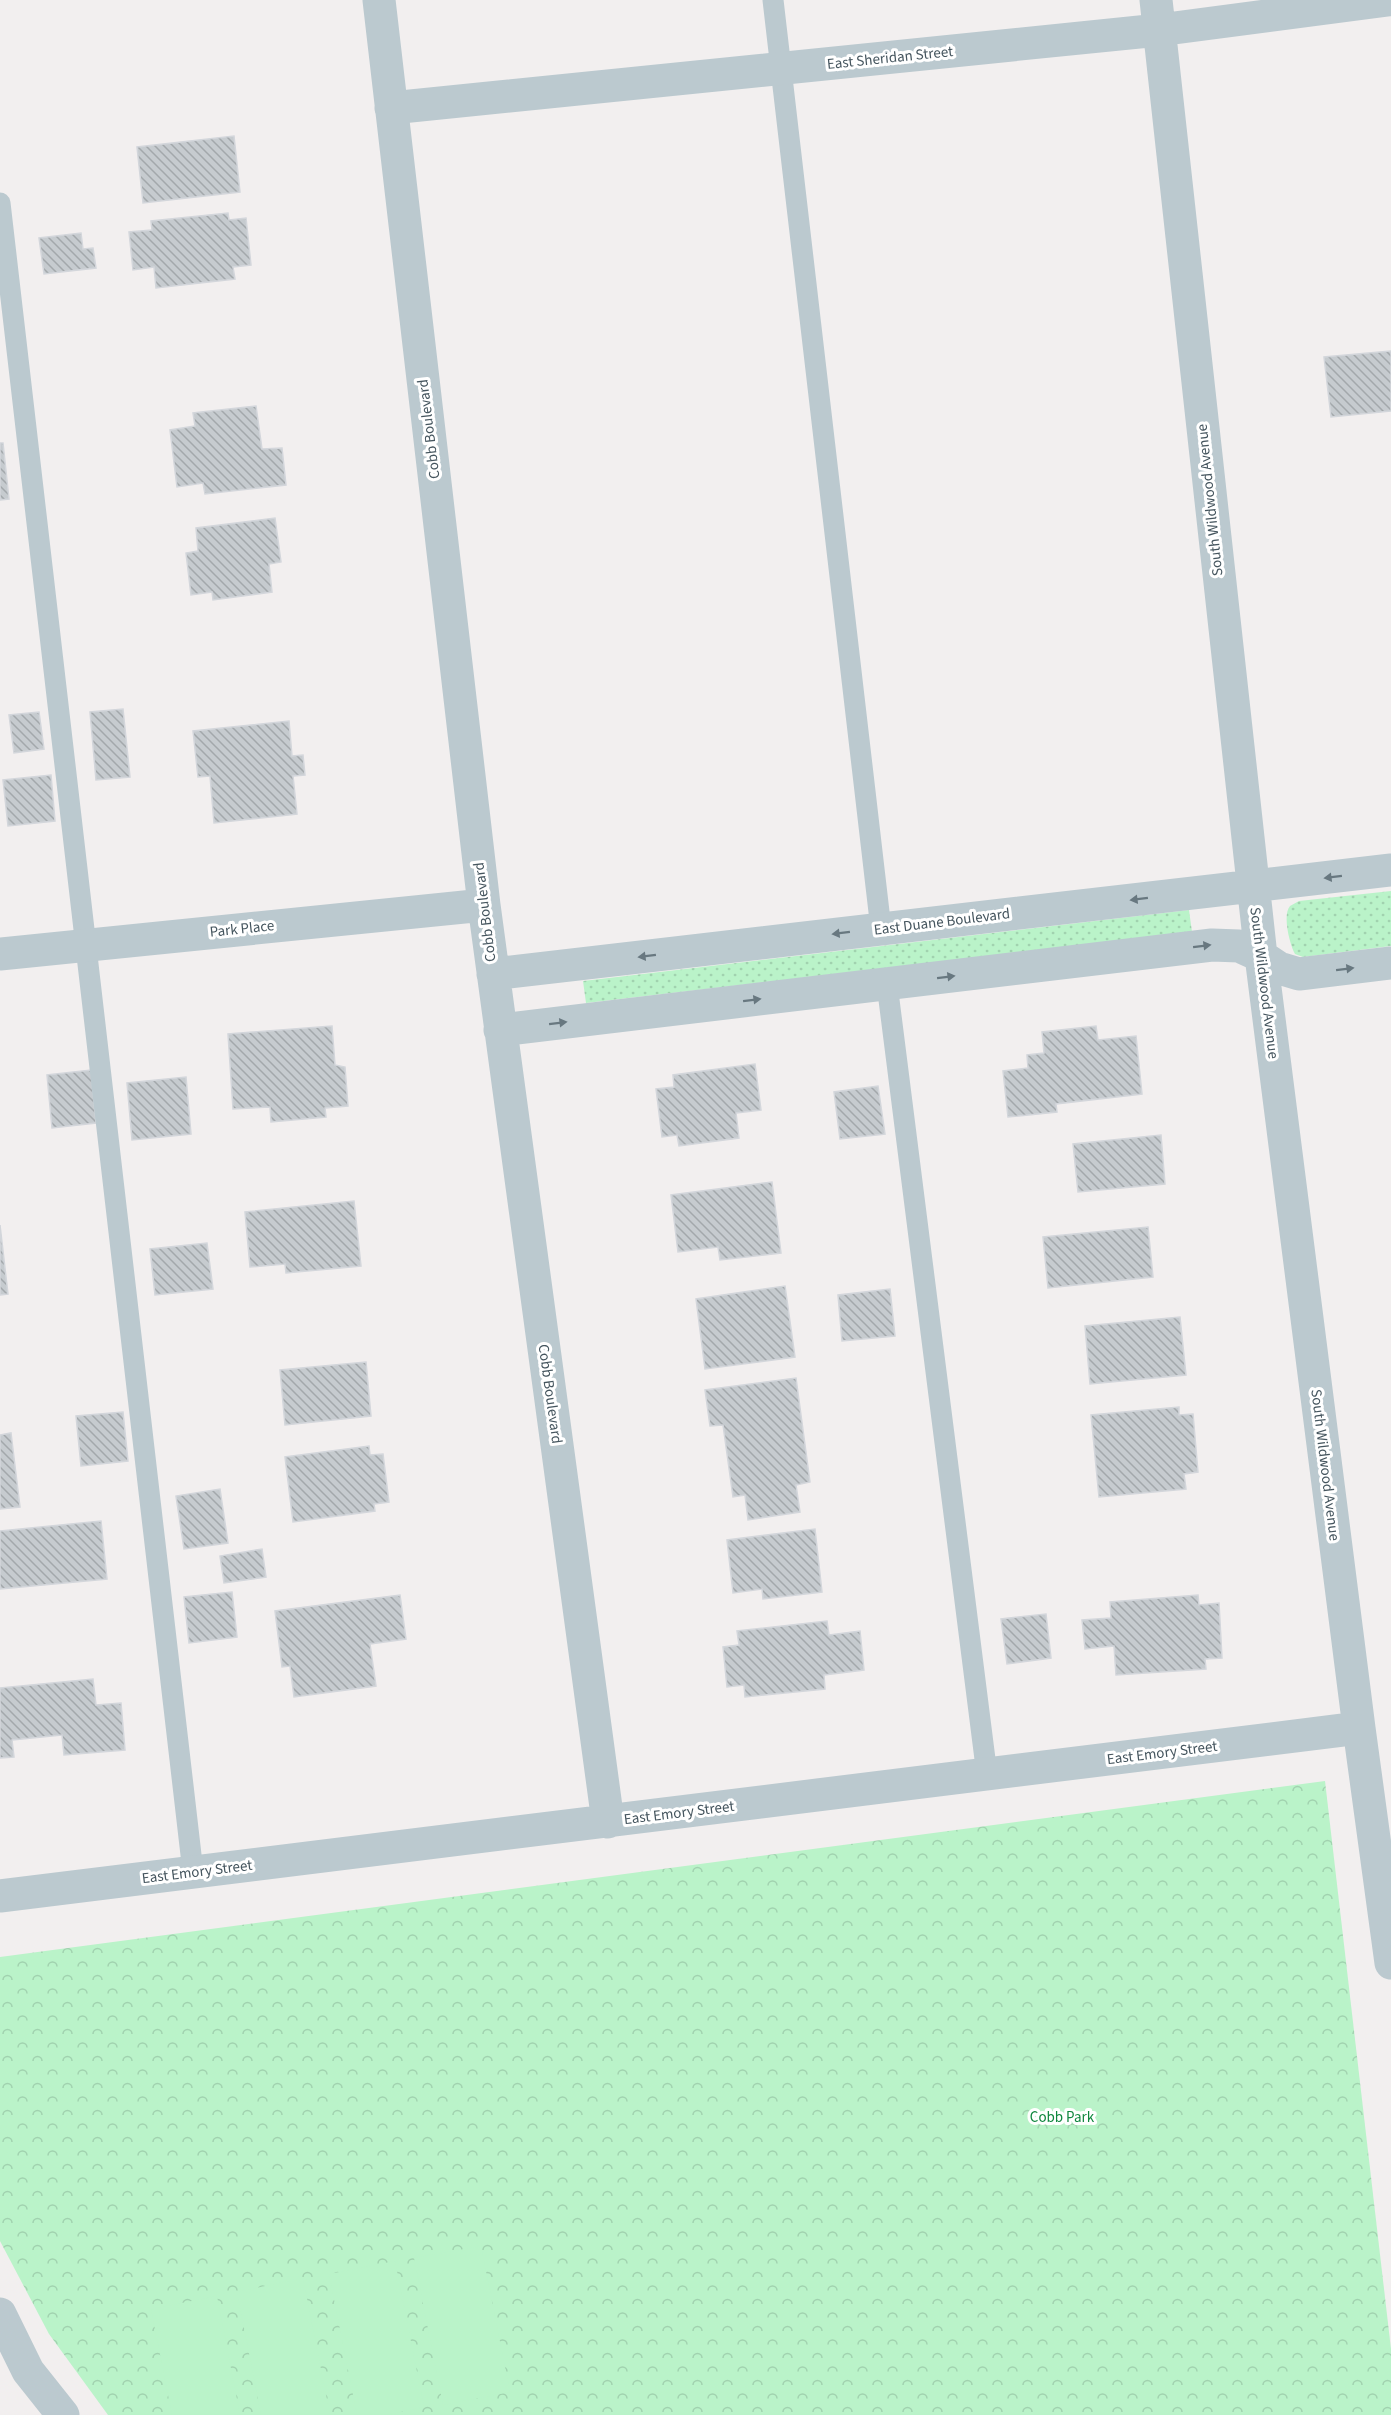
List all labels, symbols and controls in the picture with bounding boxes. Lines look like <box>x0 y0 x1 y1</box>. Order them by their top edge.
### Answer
street label: East Sheridan Street <box>826 41 954 75</box>
street label: Cobb Boulevard <box>412 378 446 480</box>
street label: South Wildwood Avenue <box>1192 423 1228 577</box>
street label: Cobb Boulevard <box>468 861 502 963</box>
one-way arrow <box>1323 872 1342 881</box>
one-way arrow <box>1130 894 1149 904</box>
street label: East Duane Boulevard <box>873 903 1011 941</box>
street label: South Wildwood Avenue <box>1244 906 1284 1060</box>
street label: Park Place <box>209 915 275 943</box>
one-way arrow <box>832 928 851 938</box>
one-way arrow <box>1192 941 1211 951</box>
one-way arrow <box>638 951 657 961</box>
one-way arrow <box>1335 964 1354 973</box>
one-way arrow <box>936 972 955 982</box>
one-way arrow <box>743 995 762 1005</box>
one-way arrow <box>549 1018 568 1028</box>
street label: Cobb Boulevard <box>533 1343 567 1445</box>
street label: South Wildwood Avenue <box>1305 1388 1345 1542</box>
street label: East Emory Street <box>1106 1736 1218 1770</box>
street label: East Emory Street <box>623 1796 735 1830</box>
street label: East Emory Street <box>141 1855 253 1889</box>
park label: Cobb Park <box>1030 2107 1095 2128</box>

